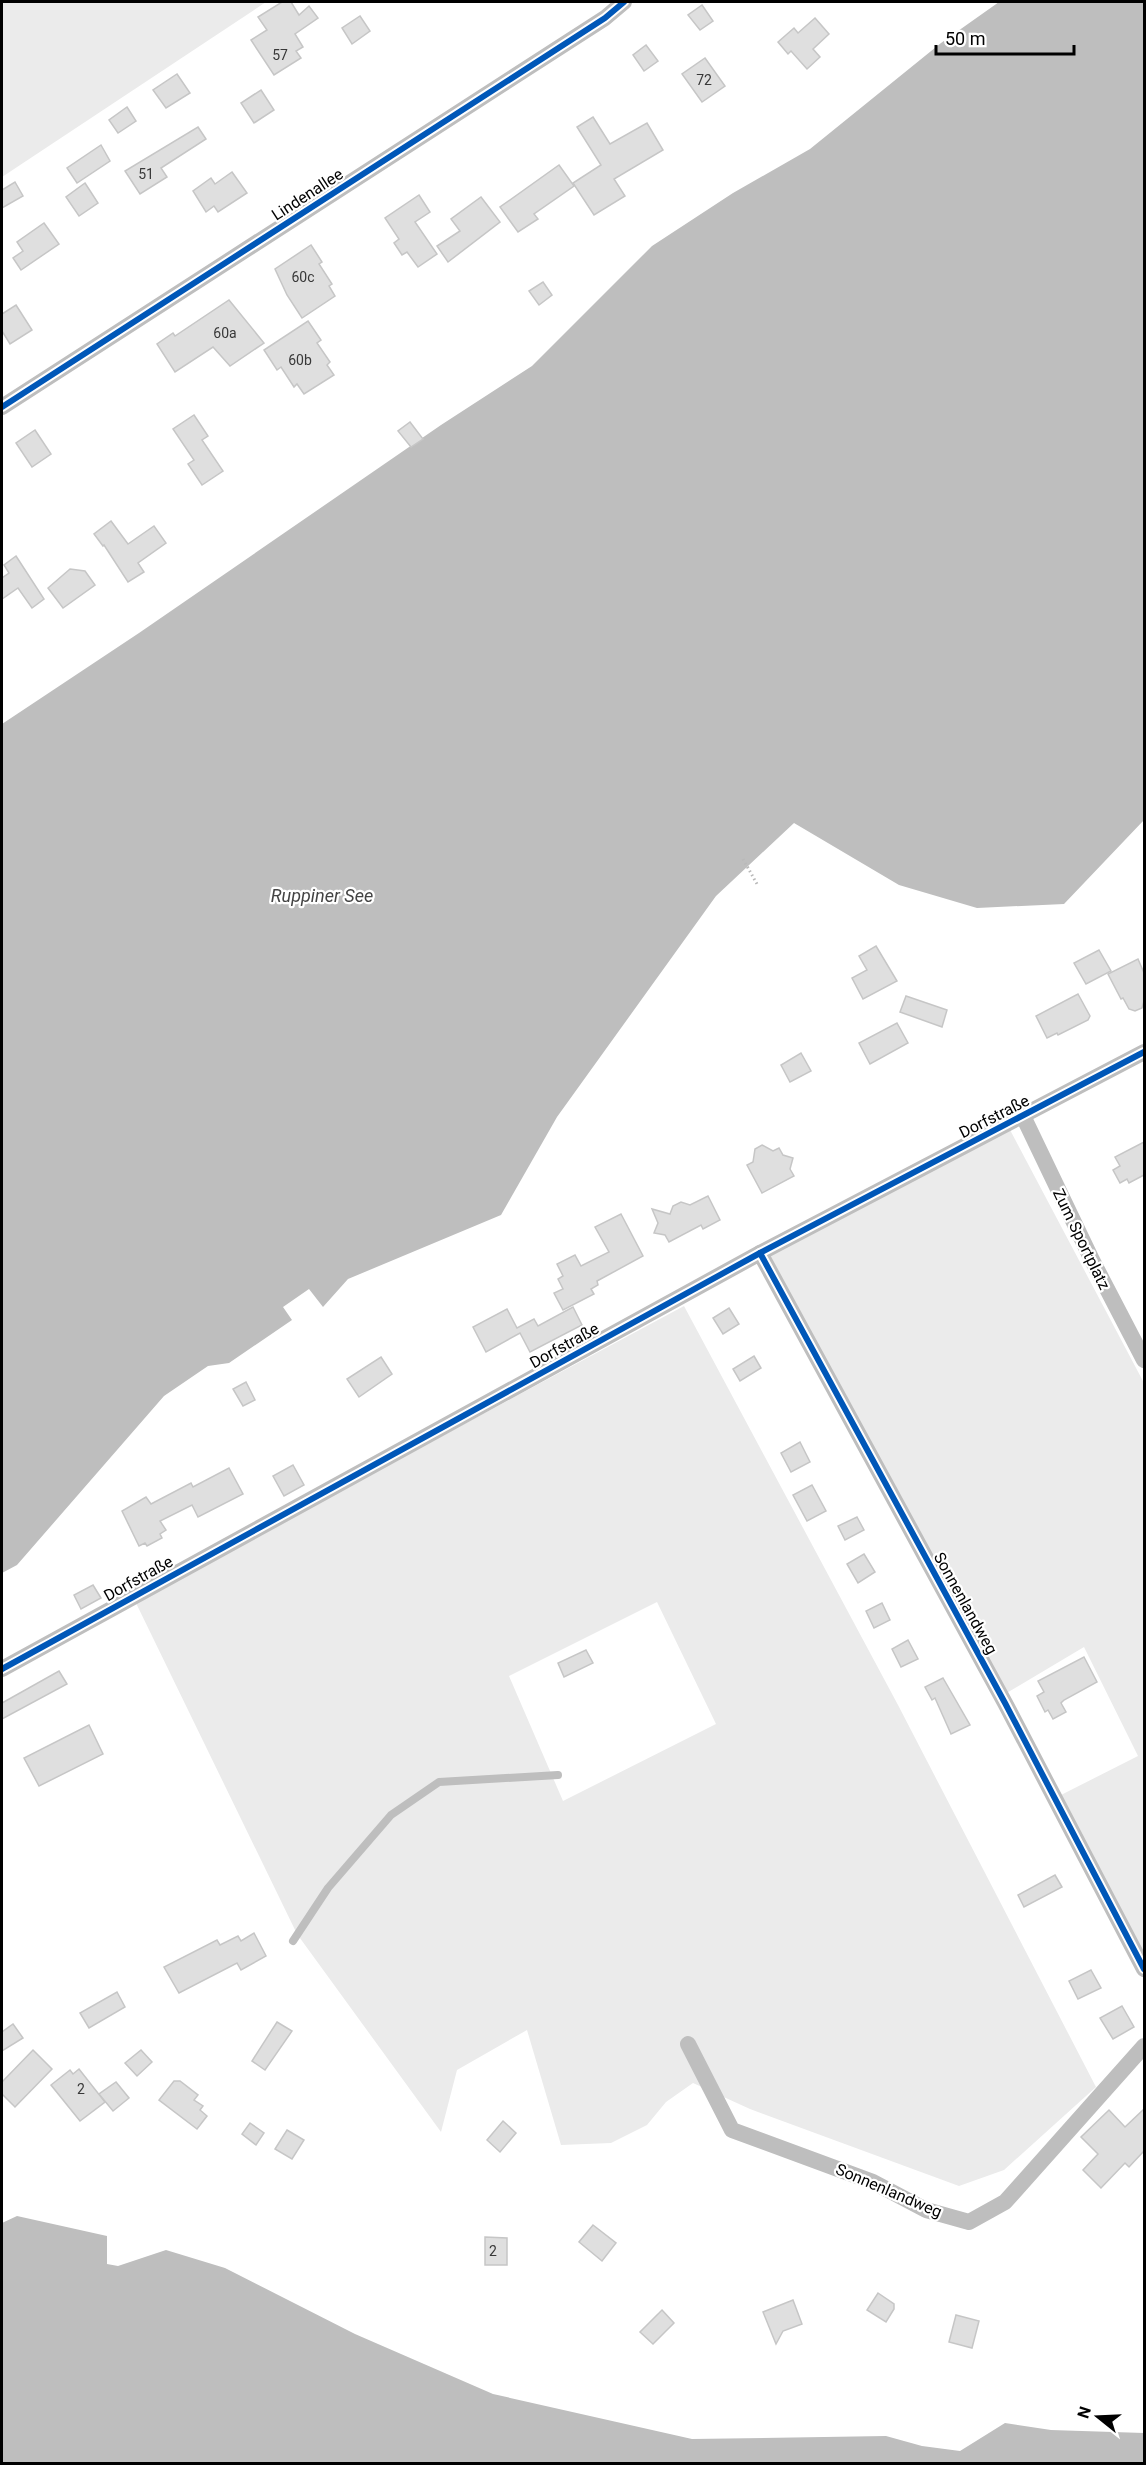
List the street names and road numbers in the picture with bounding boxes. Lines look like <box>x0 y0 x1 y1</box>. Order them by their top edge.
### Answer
street label: Lindenallee <box>268 164 346 224</box>
street label: Dorfstraße <box>956 1091 1032 1142</box>
street label: Zum Sportplatz <box>1049 1186 1114 1293</box>
street label: Dorfstraße <box>526 1319 602 1372</box>
street label: Sonnenlandweg <box>930 1549 1001 1658</box>
street label: Dorfstraße <box>100 1552 176 1605</box>
street label: Sonnenlandweg <box>833 2160 945 2221</box>

